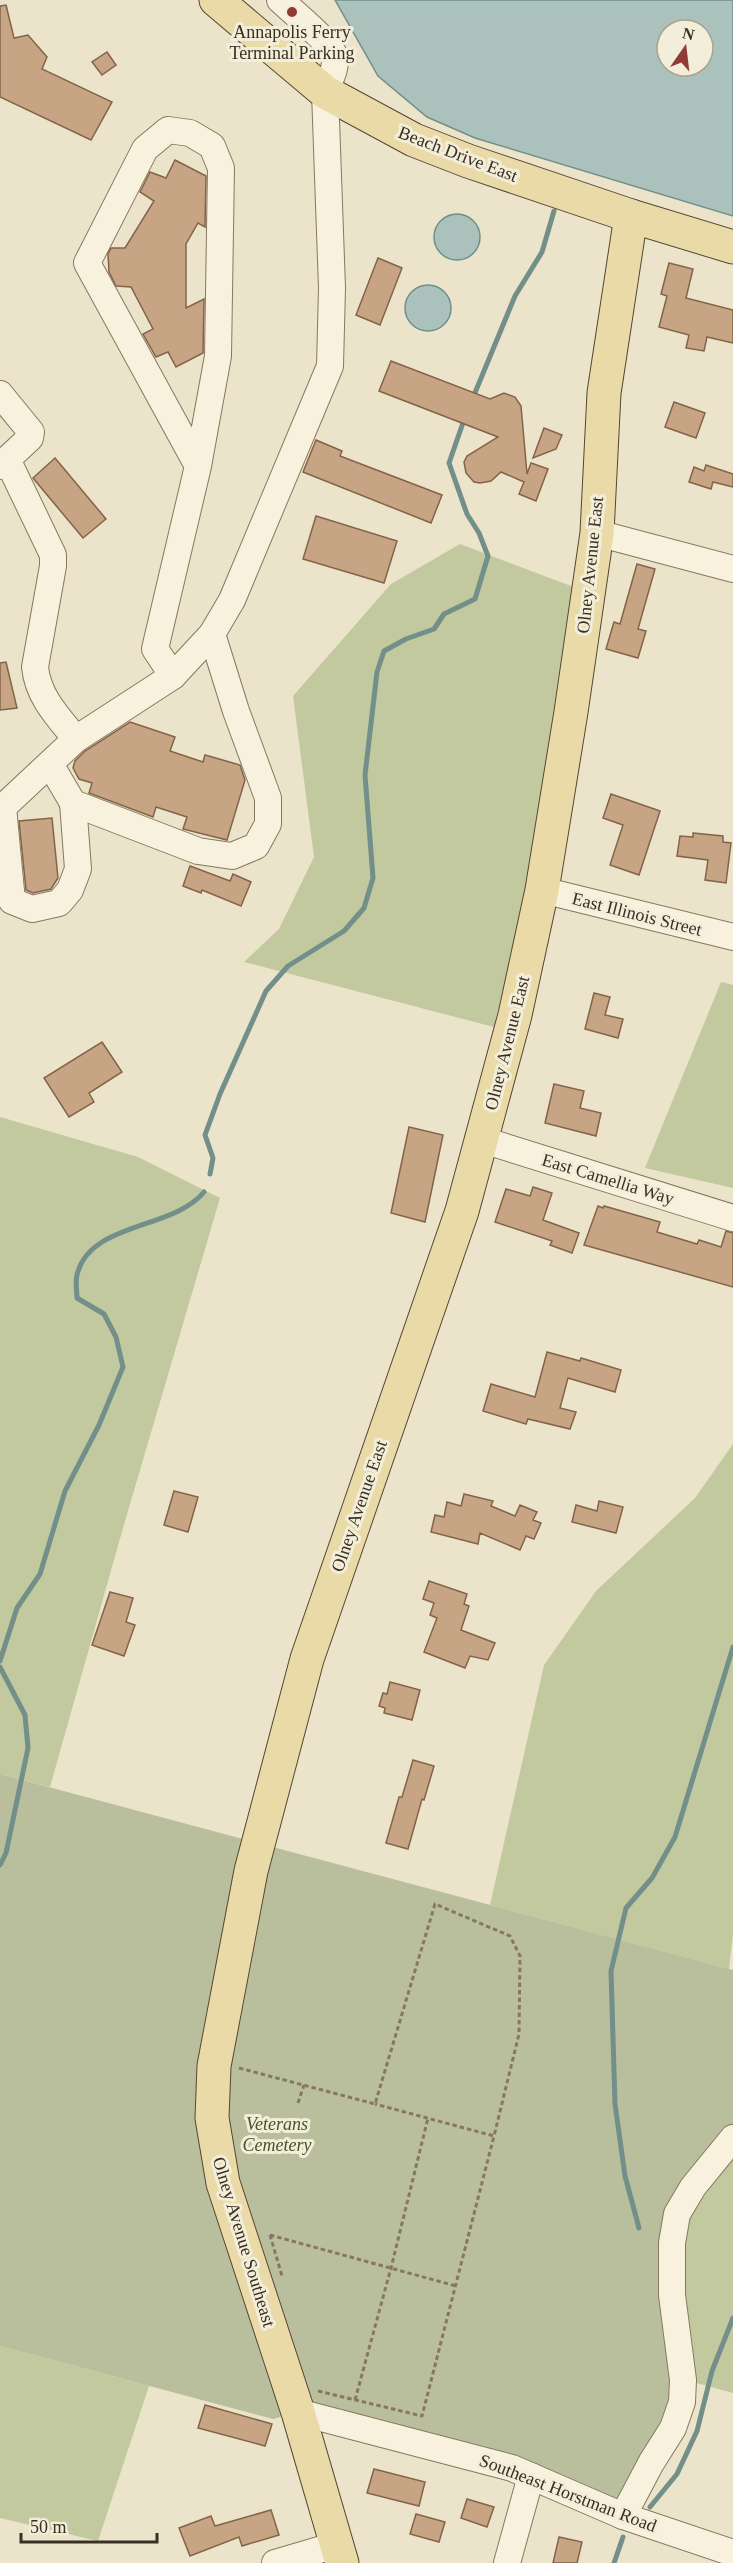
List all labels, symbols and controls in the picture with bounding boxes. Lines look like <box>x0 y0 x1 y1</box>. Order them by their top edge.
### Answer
marker: Annapolis Ferry Terminal Parking <box>285 5 299 19</box>
north arrow <box>655 18 715 78</box>
place label: Annapolis Ferry Terminal Parking <box>229 22 355 63</box>
text: N <box>681 24 697 44</box>
street label: Beach Drive East <box>396 122 520 186</box>
street label: Olney Avenue East <box>573 496 607 634</box>
street label: East Illinois Street <box>570 888 704 940</box>
street label: Olney Avenue East <box>481 974 533 1112</box>
street label: East Camellia Way <box>539 1149 677 1209</box>
street label: Olney Avenue East <box>327 1438 391 1574</box>
park label: Veterans Cemetery <box>243 2114 311 2155</box>
street label: Olney Avenue Southeast <box>209 2155 279 2329</box>
street label: Southeast Horstman Road <box>477 2450 659 2536</box>
scale bar <box>21 2506 158 2544</box>
text: 50 m <box>30 2517 67 2537</box>

